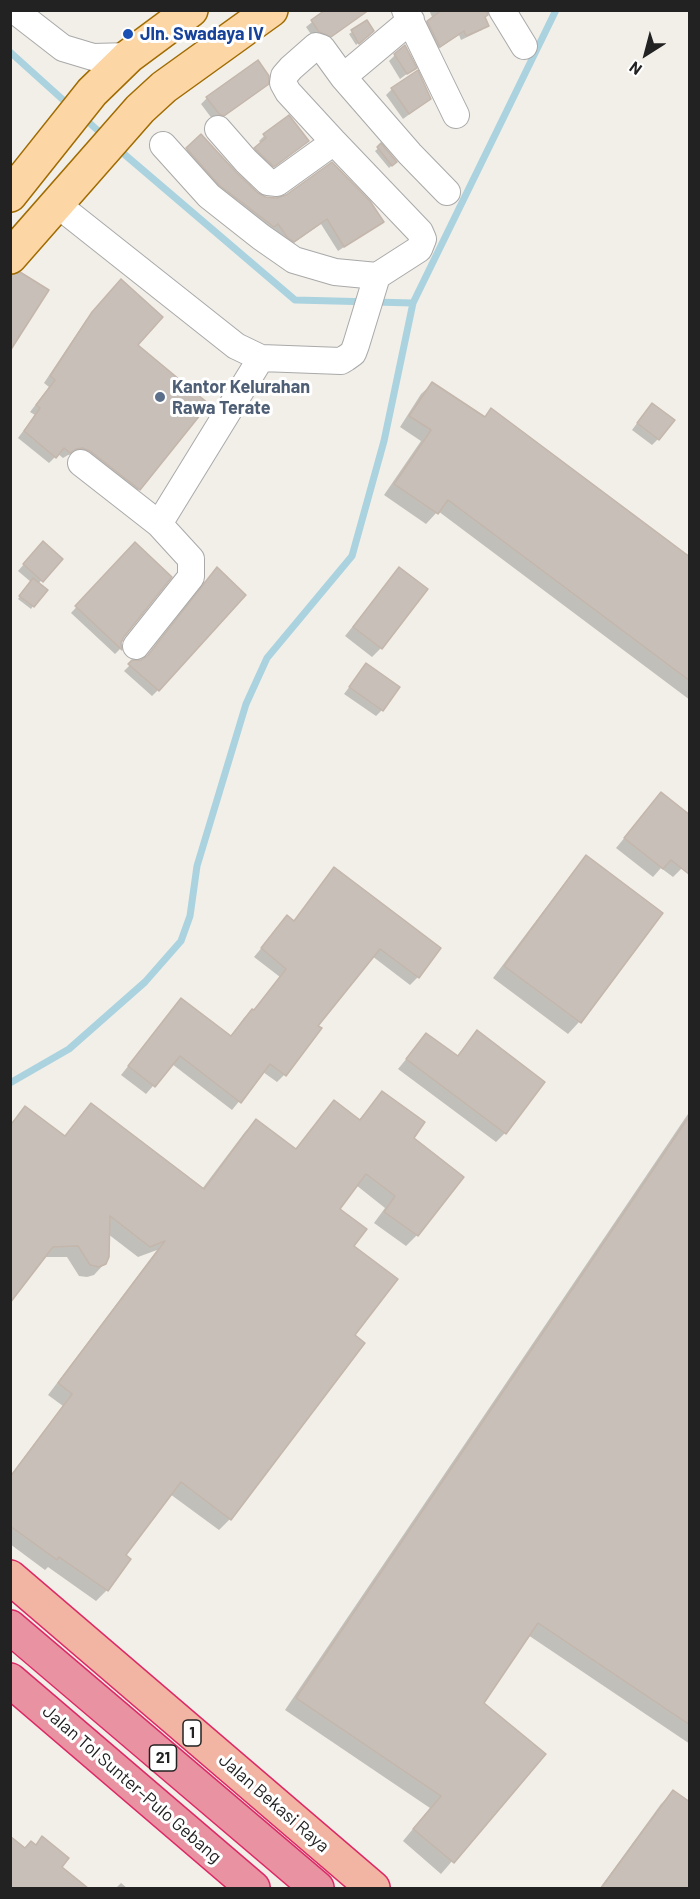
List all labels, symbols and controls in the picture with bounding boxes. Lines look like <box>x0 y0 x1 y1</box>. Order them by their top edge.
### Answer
place label: Jln. Swadaya IV <box>140 23 264 45</box>
north arrow <box>616 24 676 84</box>
marker: Jln. Swadaya IV <box>121 27 135 41</box>
text: N <box>625 58 645 80</box>
place label: Kantor Kelurahan Rawa Terate <box>172 376 310 418</box>
marker: Kantor Kelurahan Rawa Terate <box>153 390 167 404</box>
street label: Jalan Tol Sunter–Pulo Gebang <box>38 1700 226 1868</box>
road number: 1 <box>183 1720 201 1746</box>
road number: 21 <box>150 1745 176 1771</box>
street label: Jalan Bekasi Raya <box>214 1749 334 1857</box>

